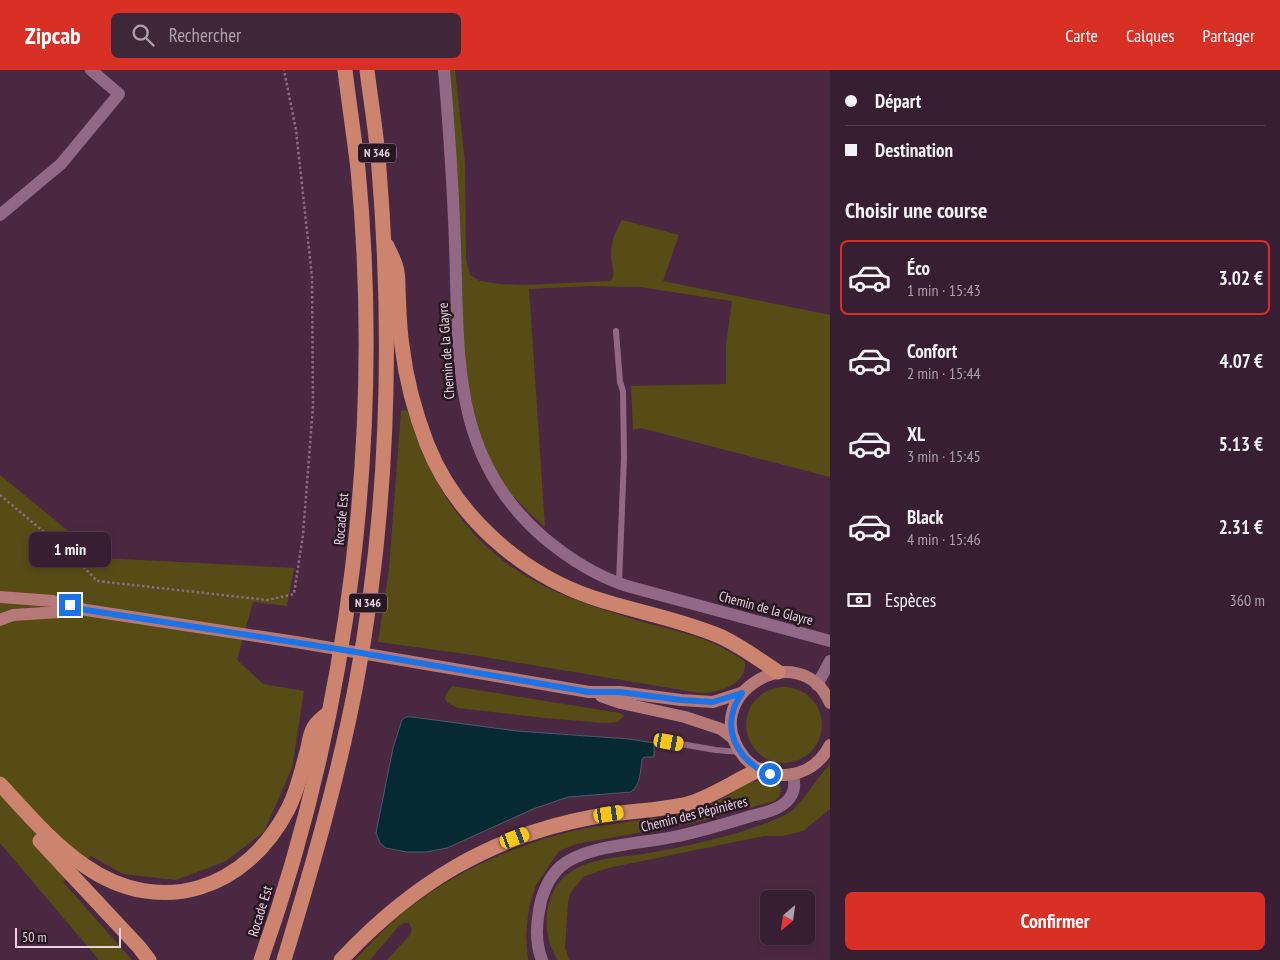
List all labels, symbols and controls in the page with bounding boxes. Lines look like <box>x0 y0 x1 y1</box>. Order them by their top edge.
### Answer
search box <box>111 13 461 58</box>
text: Zipcab <box>25 20 81 51</box>
icon: search <box>129 21 157 49</box>
text: Rechercher <box>169 23 241 47</box>
text: Carte <box>1065 24 1098 47</box>
text: Calques <box>1126 24 1175 47</box>
text: Partager <box>1203 24 1255 47</box>
text: Départ <box>875 89 921 113</box>
text: Destination <box>875 138 953 162</box>
road number: N 346 <box>358 144 396 162</box>
text: Choisir une course <box>845 196 987 224</box>
icon: car <box>847 255 892 300</box>
text: Éco <box>907 256 930 280</box>
text: 3.02 € <box>1219 266 1263 290</box>
text: 1 min · 15:43 <box>907 280 981 300</box>
street label: Chemin de la Glayre <box>434 302 458 400</box>
icon: car <box>847 338 892 383</box>
text: Confort <box>907 339 957 363</box>
text: 4.07 € <box>1220 349 1263 373</box>
text: 2 min · 15:44 <box>907 363 981 383</box>
icon: car <box>847 421 892 466</box>
text: XL <box>907 422 925 446</box>
text: 5.13 € <box>1219 432 1263 456</box>
text: 3 min · 15:45 <box>907 446 981 466</box>
street label: Rocade Est <box>330 492 352 546</box>
icon: car <box>847 504 892 549</box>
text: Black <box>907 505 943 529</box>
text: 2.31 € <box>1219 515 1263 539</box>
text: 4 min · 15:46 <box>907 529 981 549</box>
callout: 1 min <box>29 532 111 568</box>
text: 1 min <box>54 539 86 559</box>
icon: cash <box>845 586 873 614</box>
street label: Chemin de la Glayre <box>717 587 815 629</box>
text: Espèces <box>885 588 936 612</box>
text: 360 m <box>1230 590 1265 610</box>
route end <box>59 594 81 616</box>
road number: N 346 <box>349 594 387 612</box>
car <box>652 732 685 752</box>
route start <box>759 763 781 785</box>
street label: Chemin des Pépinières <box>639 792 749 836</box>
car <box>593 804 624 824</box>
car <box>498 826 531 850</box>
street label: Rocade Est <box>244 883 276 939</box>
north arrow <box>760 890 815 945</box>
map controls <box>760 890 815 945</box>
button: Confirmer <box>845 892 1265 950</box>
scale bar <box>15 925 121 948</box>
text: 50 m <box>22 928 47 946</box>

